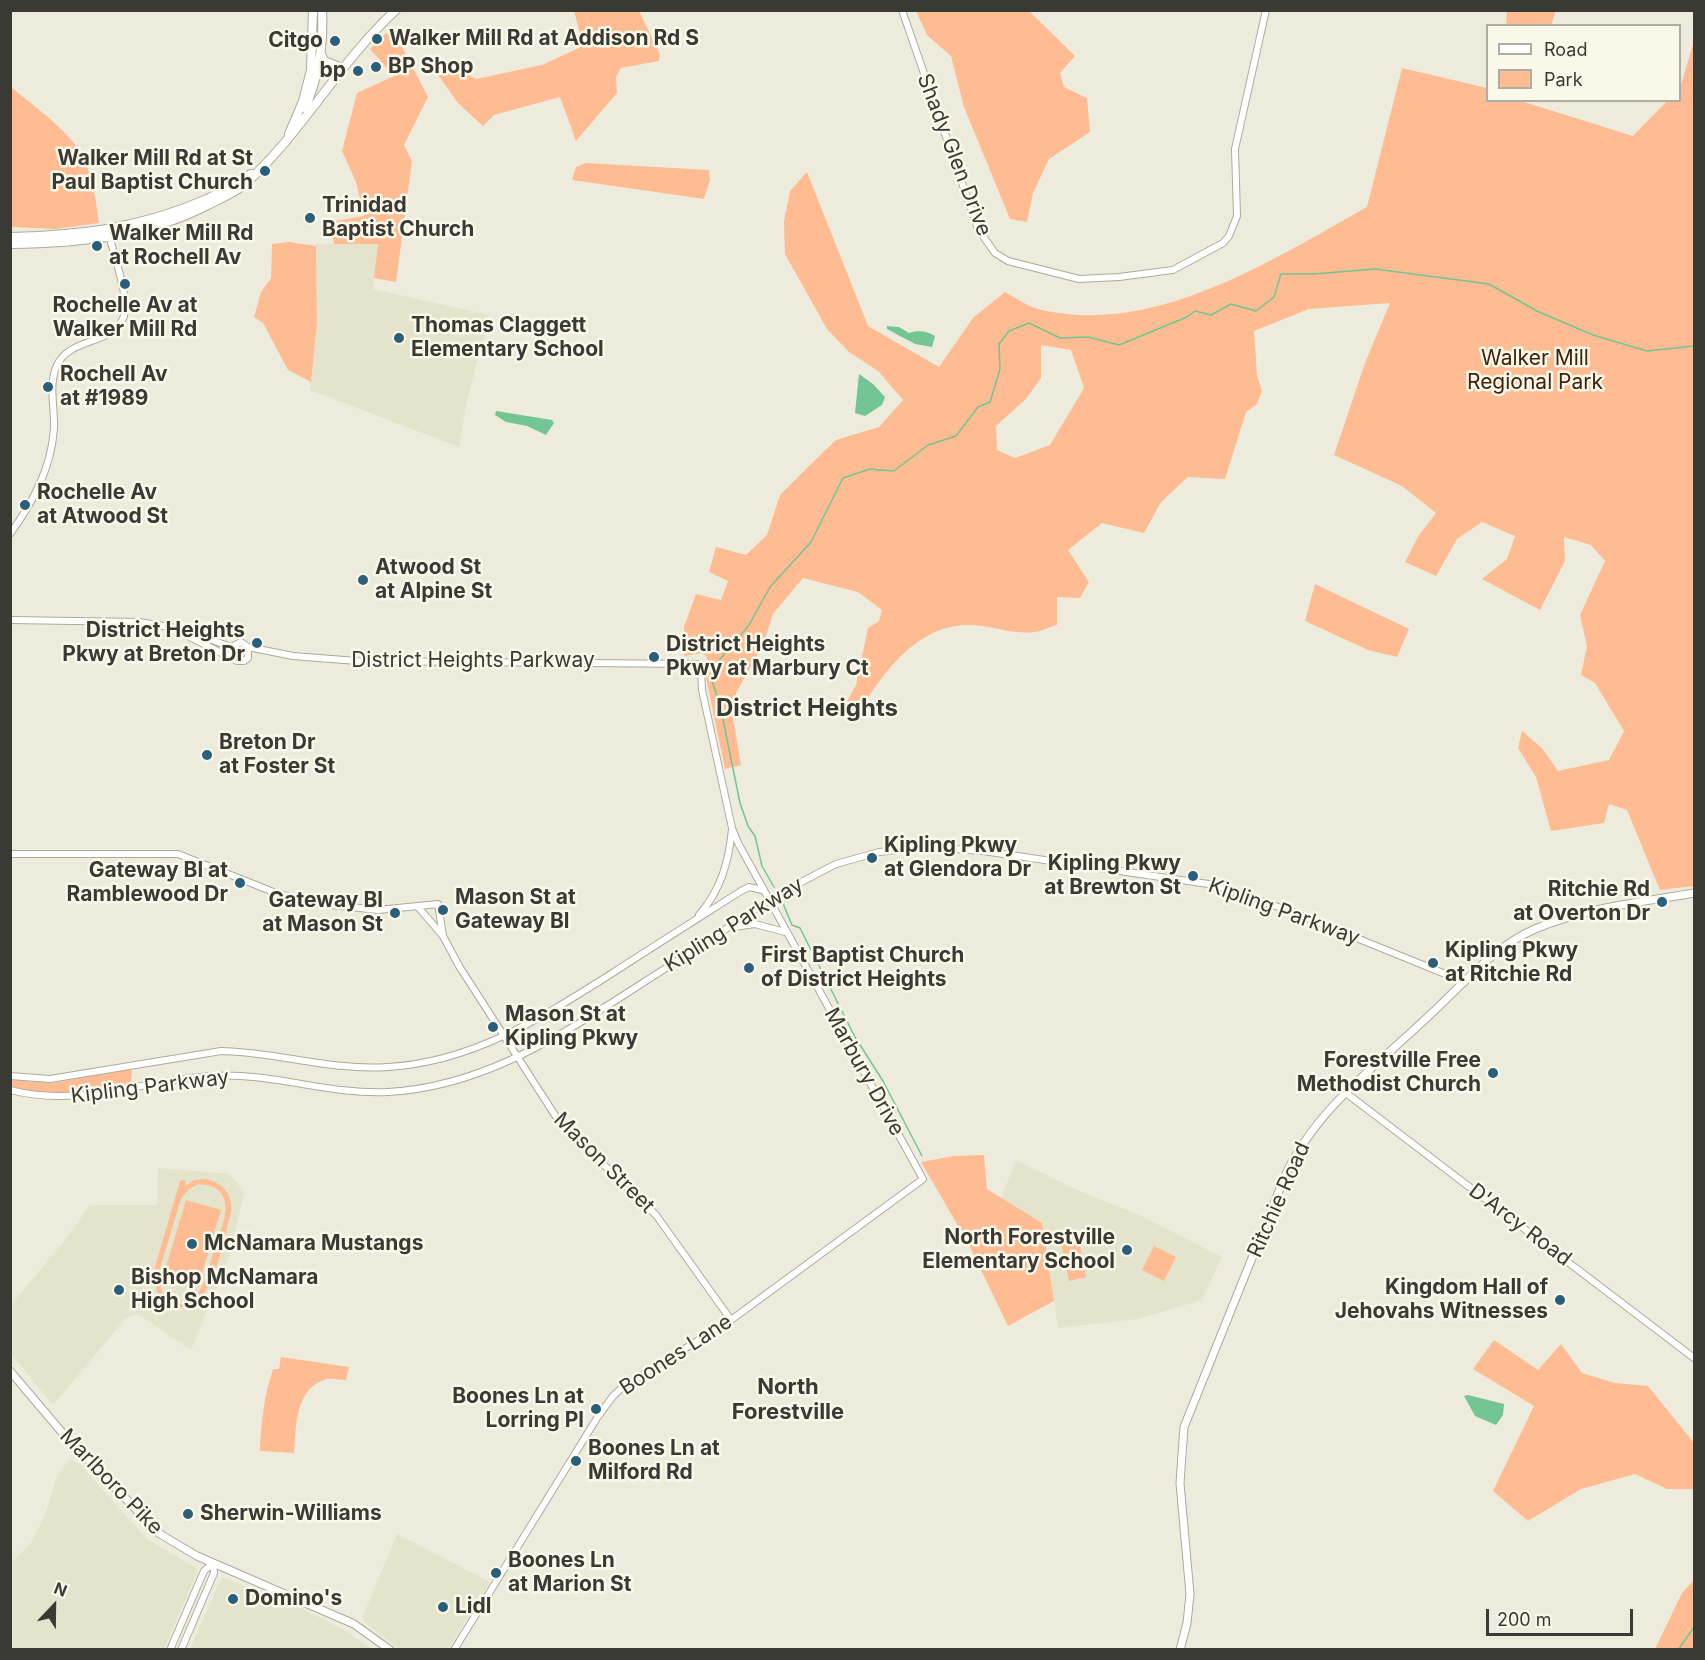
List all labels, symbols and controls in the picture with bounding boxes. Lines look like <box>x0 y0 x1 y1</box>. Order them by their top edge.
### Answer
legend <box>1486 24 1681 102</box>
place label: Walker Mill Rd at Addison Rd S <box>389 26 699 52</box>
place label: Citgo <box>268 28 323 54</box>
marker: Walker Mill Rd at Addison Rd S <box>370 32 384 46</box>
marker: Citgo <box>328 34 342 48</box>
text: Road <box>1544 39 1587 60</box>
place label: BP Shop <box>388 54 473 80</box>
place label: bp <box>320 58 346 84</box>
marker: BP Shop <box>369 60 383 74</box>
marker: bp <box>351 64 365 78</box>
text: Park <box>1544 69 1583 90</box>
street label: Shady Glen Drive <box>911 70 997 240</box>
place label: Walker Mill Rd at St Paul Baptist Church <box>51 146 253 196</box>
marker: Walker Mill Rd at St Paul Baptist Church <box>258 164 272 178</box>
place label: Trinidad Baptist Church <box>322 193 474 243</box>
marker: Trinidad Baptist Church <box>303 211 317 225</box>
place label: Walker Mill Rd at Rochell Av <box>109 221 254 271</box>
marker: Walker Mill Rd at Rochell Av <box>90 239 104 253</box>
marker: Rochelle Av at Walker Mill Rd <box>118 277 132 291</box>
place label: Rochelle Av at Walker Mill Rd <box>53 293 197 343</box>
place label: Thomas Claggett Elementary School <box>411 313 604 363</box>
marker: Thomas Claggett Elementary School <box>392 331 406 345</box>
park label: Walker Mill Regional Park <box>1467 346 1603 396</box>
place label: Rochell Av at #1989 <box>60 362 168 412</box>
marker: Rochell Av at #1989 <box>41 380 55 394</box>
place label: Rochelle Av at Atwood St <box>37 480 168 530</box>
marker: Rochelle Av at Atwood St <box>18 498 32 512</box>
place label: Atwood St at Alpine St <box>375 555 492 605</box>
marker: Atwood St at Alpine St <box>356 573 370 587</box>
place label: District Heights Pkwy at Breton Dr <box>62 618 245 668</box>
place label: District Heights Pkwy at Marbury Ct <box>666 632 869 682</box>
marker: District Heights Pkwy at Breton Dr <box>250 636 264 650</box>
street label: District Heights Parkway <box>351 648 595 674</box>
marker: District Heights Pkwy at Marbury Ct <box>647 650 661 664</box>
district label: District Heights <box>716 695 898 723</box>
place label: Breton Dr at Foster St <box>219 730 335 780</box>
marker: Breton Dr at Foster St <box>200 748 214 762</box>
place label: Kipling Pkwy at Glendora Dr <box>884 833 1031 883</box>
marker: Kipling Pkwy at Glendora Dr <box>865 851 879 865</box>
place label: Kipling Pkwy at Brewton St <box>1044 851 1181 901</box>
place label: Gateway Bl at Ramblewood Dr <box>67 858 228 908</box>
marker: Kipling Pkwy at Brewton St <box>1186 869 1200 883</box>
street label: Kipling Parkway <box>660 872 808 978</box>
street label: Kipling Parkway <box>1205 873 1363 951</box>
marker: Gateway Bl at Ramblewood Dr <box>233 876 247 890</box>
place label: Ritchie Rd at Overton Dr <box>1513 877 1650 927</box>
place label: Mason St at Gateway Bl <box>455 885 576 935</box>
place label: Gateway Bl at Mason St <box>262 888 383 938</box>
marker: Ritchie Rd at Overton Dr <box>1655 895 1669 909</box>
marker: Mason St at Gateway Bl <box>436 903 450 917</box>
marker: Gateway Bl at Mason St <box>388 906 402 920</box>
place label: Kipling Pkwy at Ritchie Rd <box>1445 938 1578 988</box>
place label: First Baptist Church of District Heights <box>761 943 964 993</box>
marker: Kipling Pkwy at Ritchie Rd <box>1426 956 1440 970</box>
marker: First Baptist Church of District Heights <box>742 961 756 975</box>
place label: Mason St at Kipling Pkwy <box>505 1002 638 1052</box>
street label: Marbury Drive <box>818 1004 910 1140</box>
marker: Mason St at Kipling Pkwy <box>486 1020 500 1034</box>
place label: Forestville Free Methodist Church <box>1297 1048 1481 1098</box>
street label: Kipling Parkway <box>69 1065 231 1109</box>
marker: Forestville Free Methodist Church <box>1486 1066 1500 1080</box>
street label: Mason Street <box>548 1107 660 1219</box>
street label: Ritchie Road <box>1242 1138 1316 1262</box>
street label: D'Arcy Road <box>1464 1178 1576 1272</box>
place label: North Forestville Elementary School <box>922 1225 1115 1275</box>
place label: McNamara Mustangs <box>204 1231 423 1257</box>
marker: McNamara Mustangs <box>185 1237 199 1251</box>
marker: North Forestville Elementary School <box>1120 1243 1134 1257</box>
place label: Bishop McNamara High School <box>131 1265 318 1315</box>
place label: Kingdom Hall of Jehovahs Witnesses <box>1335 1275 1548 1325</box>
marker: Bishop McNamara High School <box>112 1283 126 1297</box>
marker: Kingdom Hall of Jehovahs Witnesses <box>1553 1293 1567 1307</box>
street label: Boones Lane <box>615 1309 737 1401</box>
district label: North Forestville <box>732 1374 844 1426</box>
place label: Boones Ln at Lorring Pl <box>452 1384 584 1434</box>
marker: Boones Ln at Lorring Pl <box>589 1402 603 1416</box>
street label: Marlboro Pike <box>54 1424 168 1540</box>
place label: Boones Ln at Milford Rd <box>588 1436 720 1486</box>
marker: Boones Ln at Milford Rd <box>569 1454 583 1468</box>
place label: Sherwin-Williams <box>200 1501 382 1527</box>
marker: Sherwin-Williams <box>181 1507 195 1521</box>
place label: Boones Ln at Marion St <box>508 1548 631 1598</box>
marker: Boones Ln at Marion St <box>489 1566 503 1580</box>
north arrow <box>24 1576 84 1636</box>
text: N <box>51 1578 70 1601</box>
place label: Domino's <box>245 1586 342 1612</box>
marker: Domino's <box>226 1592 240 1606</box>
place label: Lidl <box>455 1594 491 1620</box>
scale bar <box>1489 1597 1636 1635</box>
marker: Lidl <box>436 1600 450 1614</box>
text: 200 m <box>1497 1609 1552 1630</box>

